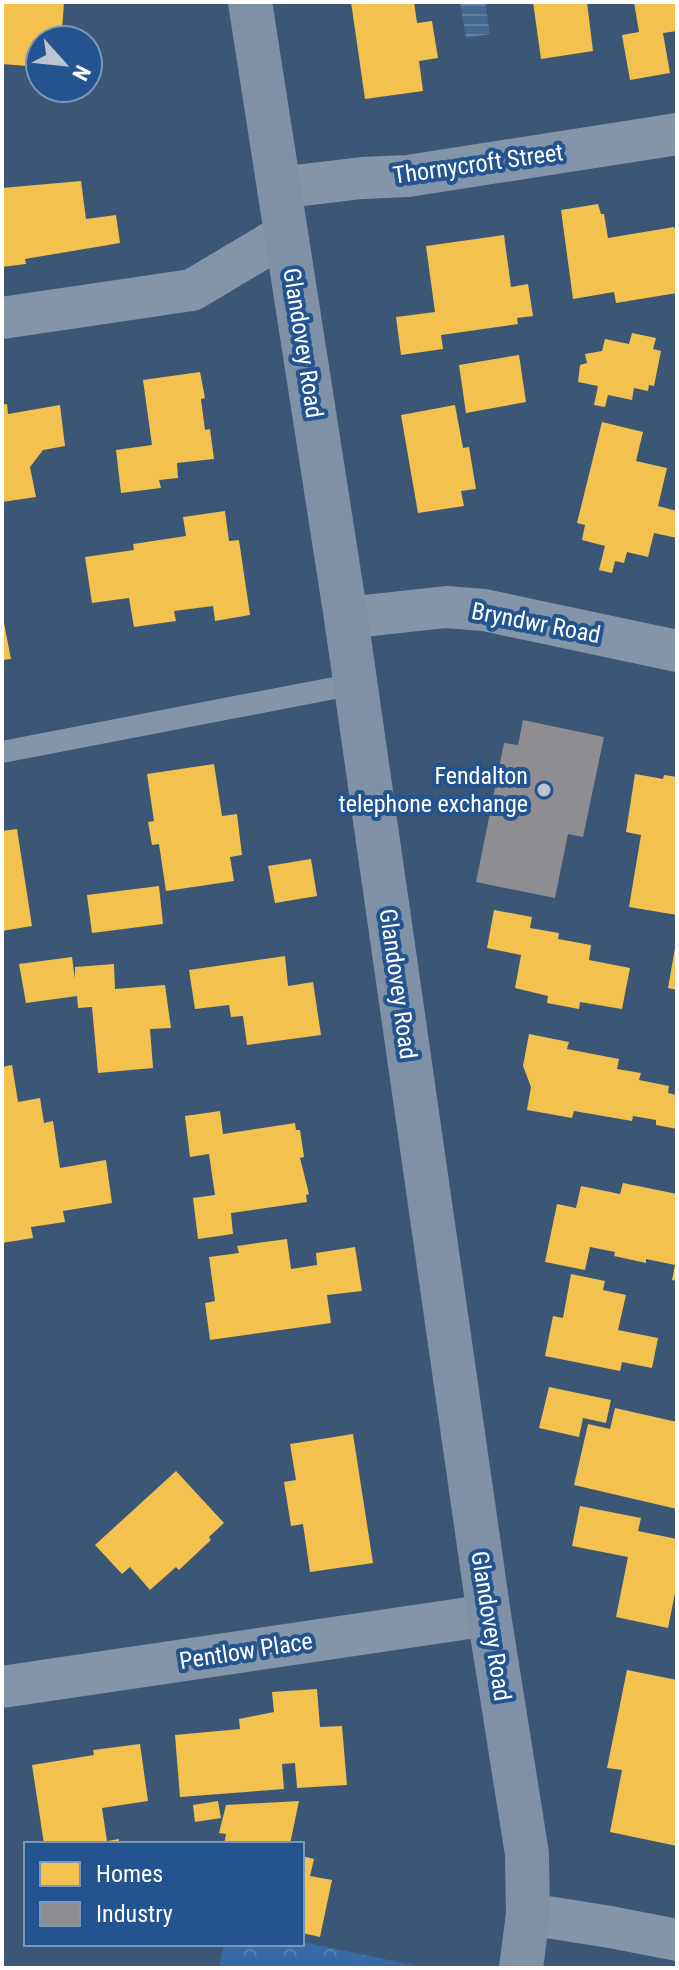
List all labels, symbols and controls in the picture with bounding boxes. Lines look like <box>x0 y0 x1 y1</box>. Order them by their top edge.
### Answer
north arrow <box>24 24 104 104</box>
text: N <box>67 61 96 85</box>
street label: Thornycroft Street <box>391 138 565 190</box>
street label: Glandovey Road <box>277 266 329 420</box>
street label: Bryndwr Road <box>469 597 603 649</box>
place label: Fendalton telephone exchange <box>339 762 528 818</box>
marker: Fendalton telephone exchange <box>535 781 553 799</box>
street label: Glandovey Road <box>374 907 422 1061</box>
street label: Glandovey Road <box>465 1549 517 1703</box>
street label: Pentlow Place <box>177 1627 315 1675</box>
legend <box>24 1842 304 1946</box>
text: Homes <box>96 1860 163 1888</box>
text: Industry <box>96 1900 173 1928</box>

